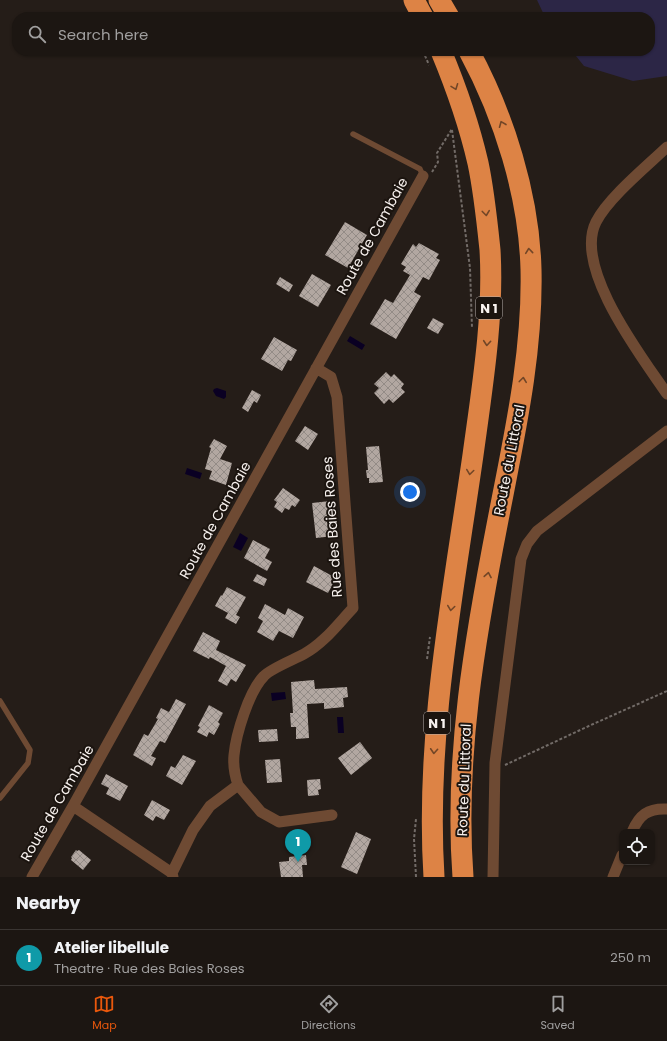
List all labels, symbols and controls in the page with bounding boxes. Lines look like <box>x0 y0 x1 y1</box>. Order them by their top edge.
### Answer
search box <box>12 12 655 56</box>
icon: search <box>26 23 48 45</box>
text: Search here <box>58 24 148 45</box>
one-way arrow <box>451 84 459 91</box>
one-way arrow <box>499 121 507 129</box>
street label: Route de Cambaie <box>331 173 413 298</box>
one-way arrow <box>481 210 490 216</box>
one-way arrow <box>525 248 534 254</box>
road number: N 1 <box>476 297 502 319</box>
one-way arrow <box>482 340 491 346</box>
one-way arrow <box>518 377 527 383</box>
street label: Route du Littoral <box>488 403 530 517</box>
street label: Rue des Baies Roses <box>317 456 347 598</box>
street label: Route de Cambaie <box>174 457 256 582</box>
one-way arrow <box>466 469 475 475</box>
your location <box>400 482 420 502</box>
one-way arrow <box>483 572 492 578</box>
one-way arrow <box>447 605 456 611</box>
road number: N 1 <box>424 712 450 734</box>
street label: Route du Littoral <box>452 723 476 837</box>
street label: Route de Cambaie <box>15 741 99 865</box>
one-way arrow <box>430 748 439 754</box>
pin: 1 <box>285 829 311 862</box>
map controls <box>619 829 655 865</box>
button: locate <box>619 829 655 865</box>
text: Nearby <box>16 891 80 915</box>
text: Atelier libellule <box>54 937 169 958</box>
text: 1 <box>27 948 31 967</box>
text: 250 m <box>610 948 651 967</box>
text: Theatre · Rue des Baies Roses <box>54 959 245 978</box>
tab: Map <box>92 993 117 1034</box>
tab: Directions <box>301 993 356 1034</box>
tab: Saved <box>540 993 575 1034</box>

